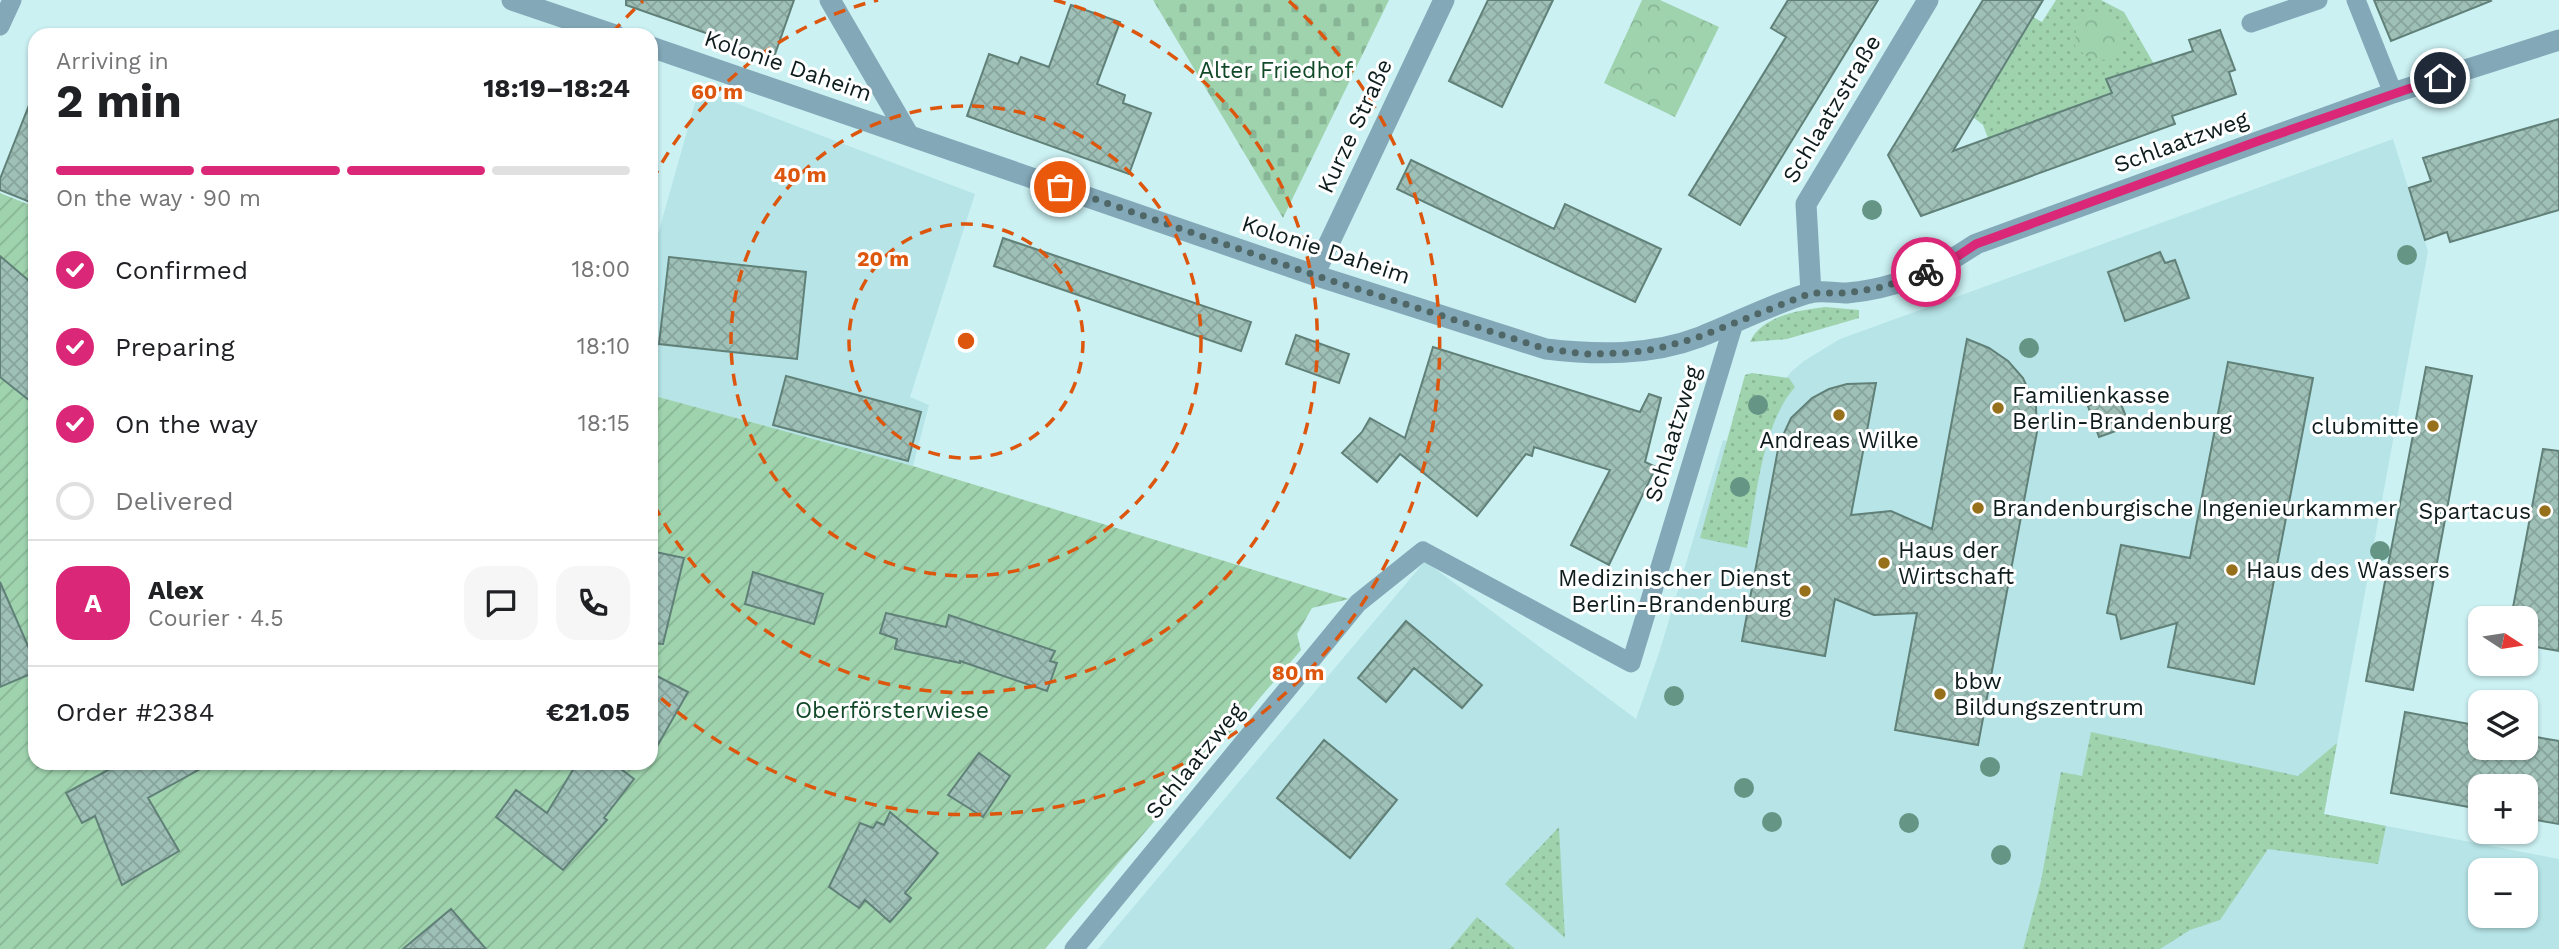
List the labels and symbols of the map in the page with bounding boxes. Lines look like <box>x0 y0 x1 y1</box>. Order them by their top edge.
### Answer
street label: Kolonie Daheim <box>701 25 875 107</box>
street label: Schlaatzstraße <box>1777 30 1887 188</box>
pin <box>2410 48 2470 108</box>
street label: Kurze Straße <box>1312 54 1398 198</box>
park label: Alter Friedhof <box>1199 57 1353 84</box>
text: 60 m <box>691 79 743 104</box>
street label: Schlaatzweg <box>2110 105 2252 179</box>
pin <box>1030 157 1090 217</box>
text: 40 m <box>774 162 826 187</box>
street label: Kolonie Daheim <box>1238 210 1414 290</box>
courier <box>1891 237 1961 307</box>
text: 20 m <box>857 246 909 271</box>
centre of rings <box>954 329 978 353</box>
street label: Schlaatzweg <box>1640 362 1707 505</box>
place label: Familienkasse Berlin-Brandenburg <box>2012 382 2232 435</box>
marker: Familienkasse Berlin-Brandenburg <box>1990 400 2006 416</box>
marker: Andreas Wilke <box>1831 407 1847 423</box>
place label: clubmitte <box>2311 413 2419 440</box>
marker: clubmitte <box>2425 418 2441 434</box>
place label: Andreas Wilke <box>1759 427 1919 454</box>
place label: Brandenburgische Ingenieurkammer <box>1992 495 2397 522</box>
place label: Spartacus <box>2418 498 2531 525</box>
marker: Brandenburgische Ingenieurkammer <box>1970 500 1986 516</box>
marker: Spartacus <box>2537 503 2553 519</box>
place label: Haus der Wirtschaft <box>1898 537 2015 590</box>
marker: Haus der Wirtschaft <box>1876 555 1892 571</box>
place label: Haus des Wassers <box>2246 557 2450 584</box>
marker: Haus des Wassers <box>2224 562 2240 578</box>
place label: Medizinischer Dienst Berlin-Brandenburg <box>1558 565 1792 618</box>
marker: Medizinischer Dienst Berlin-Brandenburg <box>1797 583 1813 599</box>
north arrow <box>2468 606 2538 676</box>
text: 80 m <box>1272 660 1324 685</box>
place label: bbw Bildungszentrum <box>1954 668 2144 721</box>
marker: bbw Bildungszentrum <box>1932 686 1948 702</box>
park label: Oberförsterwiese <box>795 697 989 724</box>
street label: Schlaatzweg <box>1140 697 1250 824</box>

